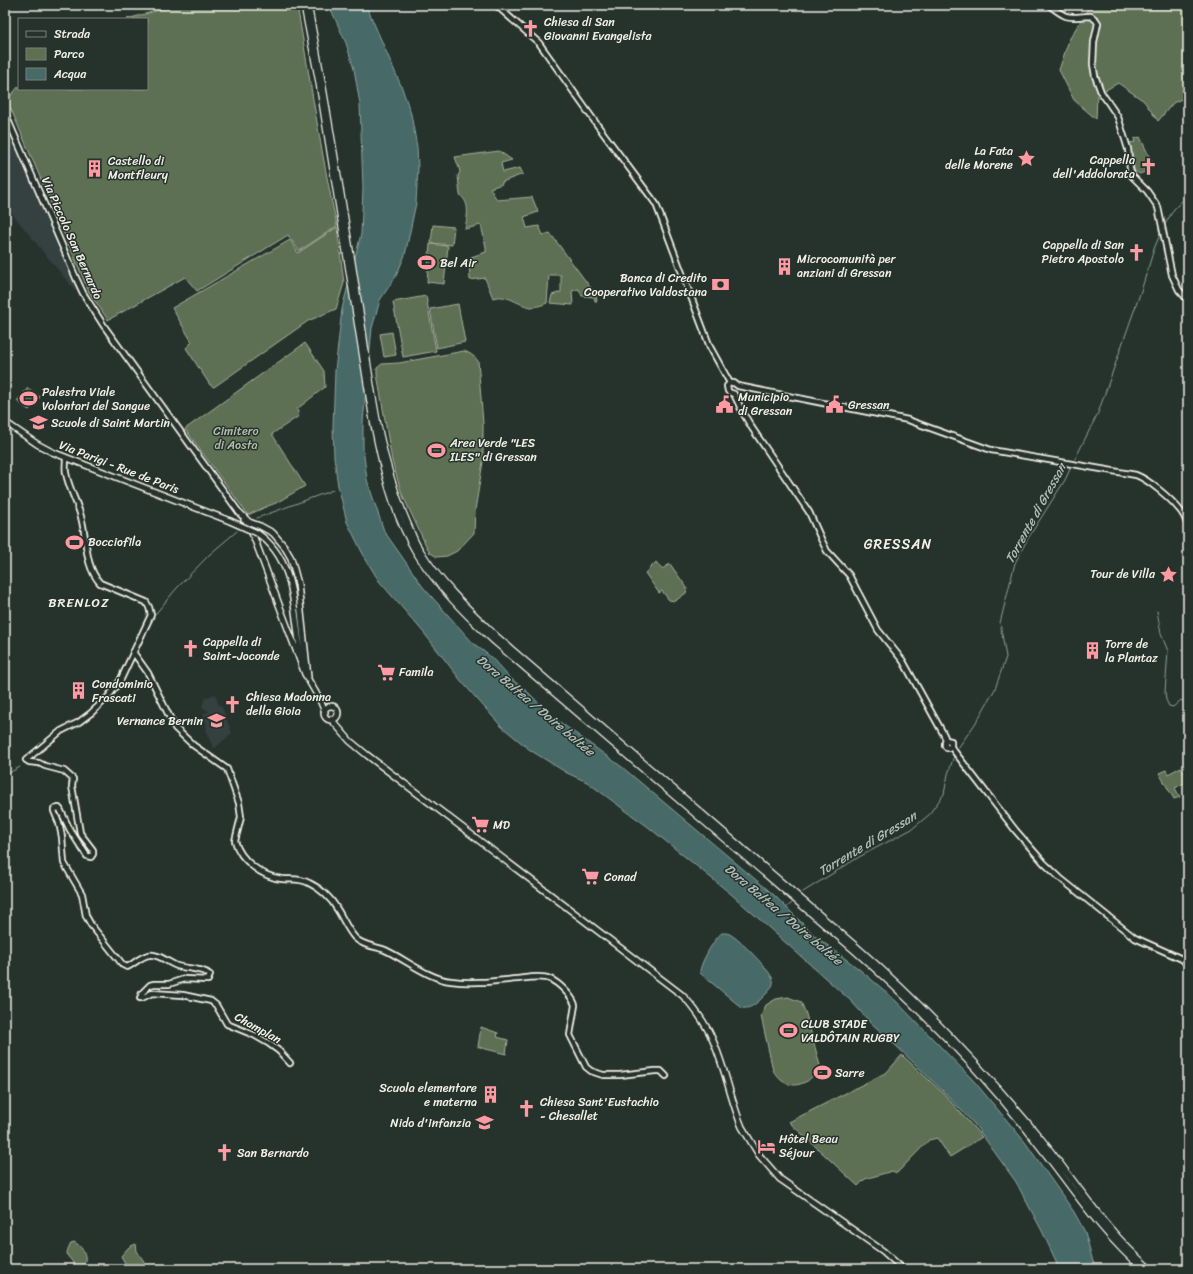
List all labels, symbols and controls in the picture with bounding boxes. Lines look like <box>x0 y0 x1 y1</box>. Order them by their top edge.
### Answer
place label: Chiesa di San Giovanni Evangelista <box>544 11 653 47</box>
legend <box>18 18 148 90</box>
church icon: Chiesa di San Giovanni Evangelista <box>521 19 541 39</box>
text: Strada <box>54 23 91 45</box>
text: Parco <box>54 43 84 65</box>
text: Acqua <box>53 63 87 85</box>
place label: La Fata delle Morene <box>945 140 1013 176</box>
place icon: La Fata delle Morene <box>1016 148 1036 168</box>
place label: Cappella dell'Addolorata <box>1053 149 1135 185</box>
place label: Castello di Montfleury <box>108 150 169 186</box>
church icon: Cappella dell'Addolorata <box>1138 157 1158 177</box>
building icon: Castello di Montfleury <box>85 158 105 178</box>
street label: Via Piccolo San Bernardo <box>35 173 109 303</box>
place label: Cappella di San Pietro Apostolo <box>1041 234 1124 270</box>
church icon: Cappella di San Pietro Apostolo <box>1127 242 1147 262</box>
place label: Microcomunità per anziani di Gressan <box>797 248 897 284</box>
place label: Bel Air <box>440 252 477 274</box>
sports icon: Bel Air <box>417 253 437 273</box>
building icon: Microcomunità per anziani di Gressan <box>774 256 794 276</box>
place label: Banca di Credito Cooperativo Valdostana <box>584 267 707 303</box>
bank icon: Banca di Credito Cooperativo Valdostana <box>710 275 730 295</box>
place label: Palestra Viale Volontari del Sangue <box>42 381 150 417</box>
place label: Municipio di Gressan <box>738 386 793 422</box>
sports icon: Palestra Viale Volontari del Sangue <box>19 389 39 409</box>
public building icon: Municipio di Gressan <box>715 394 735 414</box>
place label: Gressan <box>848 394 890 416</box>
public building icon: Gressan <box>825 395 845 415</box>
place label: Scuole di Saint Martin <box>51 412 171 434</box>
school or university icon: Scuole di Saint Martin <box>28 413 48 433</box>
park label: Cimitero di Aosta <box>213 420 259 456</box>
place label: Area Verde "LES ILES" di Gressan <box>449 432 537 468</box>
street label: Via Parigi - Rue de Paris <box>56 434 182 500</box>
sports icon: Area Verde "LES ILES" di Gressan <box>427 440 447 460</box>
water label: Torrente di Gressan <box>998 457 1074 568</box>
place label: Bocciofila <box>88 531 141 553</box>
sports icon: Bocciofila <box>65 532 85 552</box>
district label: GRESSAN <box>864 532 932 557</box>
place label: Tour de Villa <box>1090 563 1156 585</box>
place icon: Tour de Villa <box>1158 564 1178 584</box>
district label: BRENLOZ <box>48 591 110 614</box>
place label: Cappella di Saint-Joconde <box>203 631 280 667</box>
place label: Torre de la Plantaz <box>1105 633 1158 669</box>
church icon: Cappella di Saint-Joconde <box>180 639 200 659</box>
building icon: Torre de la Plantaz <box>1082 641 1102 661</box>
water label: Dora Baltea / Doire baltée <box>471 649 601 763</box>
place label: Famila <box>399 661 434 683</box>
supermarket icon: Famila <box>376 662 396 682</box>
place label: Condominio Frascati <box>92 673 153 709</box>
building icon: Condominio Frascati <box>69 681 89 701</box>
place label: Chiesa Madonna della Gioia <box>246 686 331 722</box>
church icon: Chiesa Madonna della Gioia <box>223 694 243 714</box>
place label: Vernance Bernin <box>117 710 204 732</box>
school or university icon: Vernance Bernin <box>206 711 226 731</box>
water label: Torrente di Gressan <box>813 804 923 882</box>
place label: MD <box>493 814 511 836</box>
supermarket icon: MD <box>470 815 490 835</box>
water label: Dora Baltea / Doire baltée <box>719 858 849 972</box>
place label: Conad <box>604 866 637 888</box>
supermarket icon: Conad <box>581 867 601 887</box>
street label: Champlan <box>230 1006 286 1050</box>
place label: CLUB STADE VALDÔTAIN RUGBY <box>801 1013 900 1049</box>
sports icon: CLUB STADE VALDÔTAIN RUGBY <box>778 1021 798 1041</box>
place label: Sarre <box>835 1062 865 1084</box>
sports icon: Sarre <box>812 1063 832 1083</box>
place label: Scuola elementare e materna <box>379 1077 477 1113</box>
building icon: Scuola elementare e materna <box>480 1085 500 1105</box>
place label: Chiesa Sant'Eustachio - Chesallet <box>540 1091 659 1127</box>
church icon: Chiesa Sant'Eustachio - Chesallet <box>517 1099 537 1119</box>
place label: Nido d'infanzia <box>390 1112 471 1134</box>
school or university icon: Nido d'infanzia <box>474 1113 494 1133</box>
place label: Hôtel Beau Séjour <box>779 1128 838 1164</box>
hotel icon: Hôtel Beau Séjour <box>756 1136 776 1156</box>
place label: San Bernardo <box>237 1142 309 1164</box>
church icon: San Bernardo <box>214 1143 234 1163</box>

